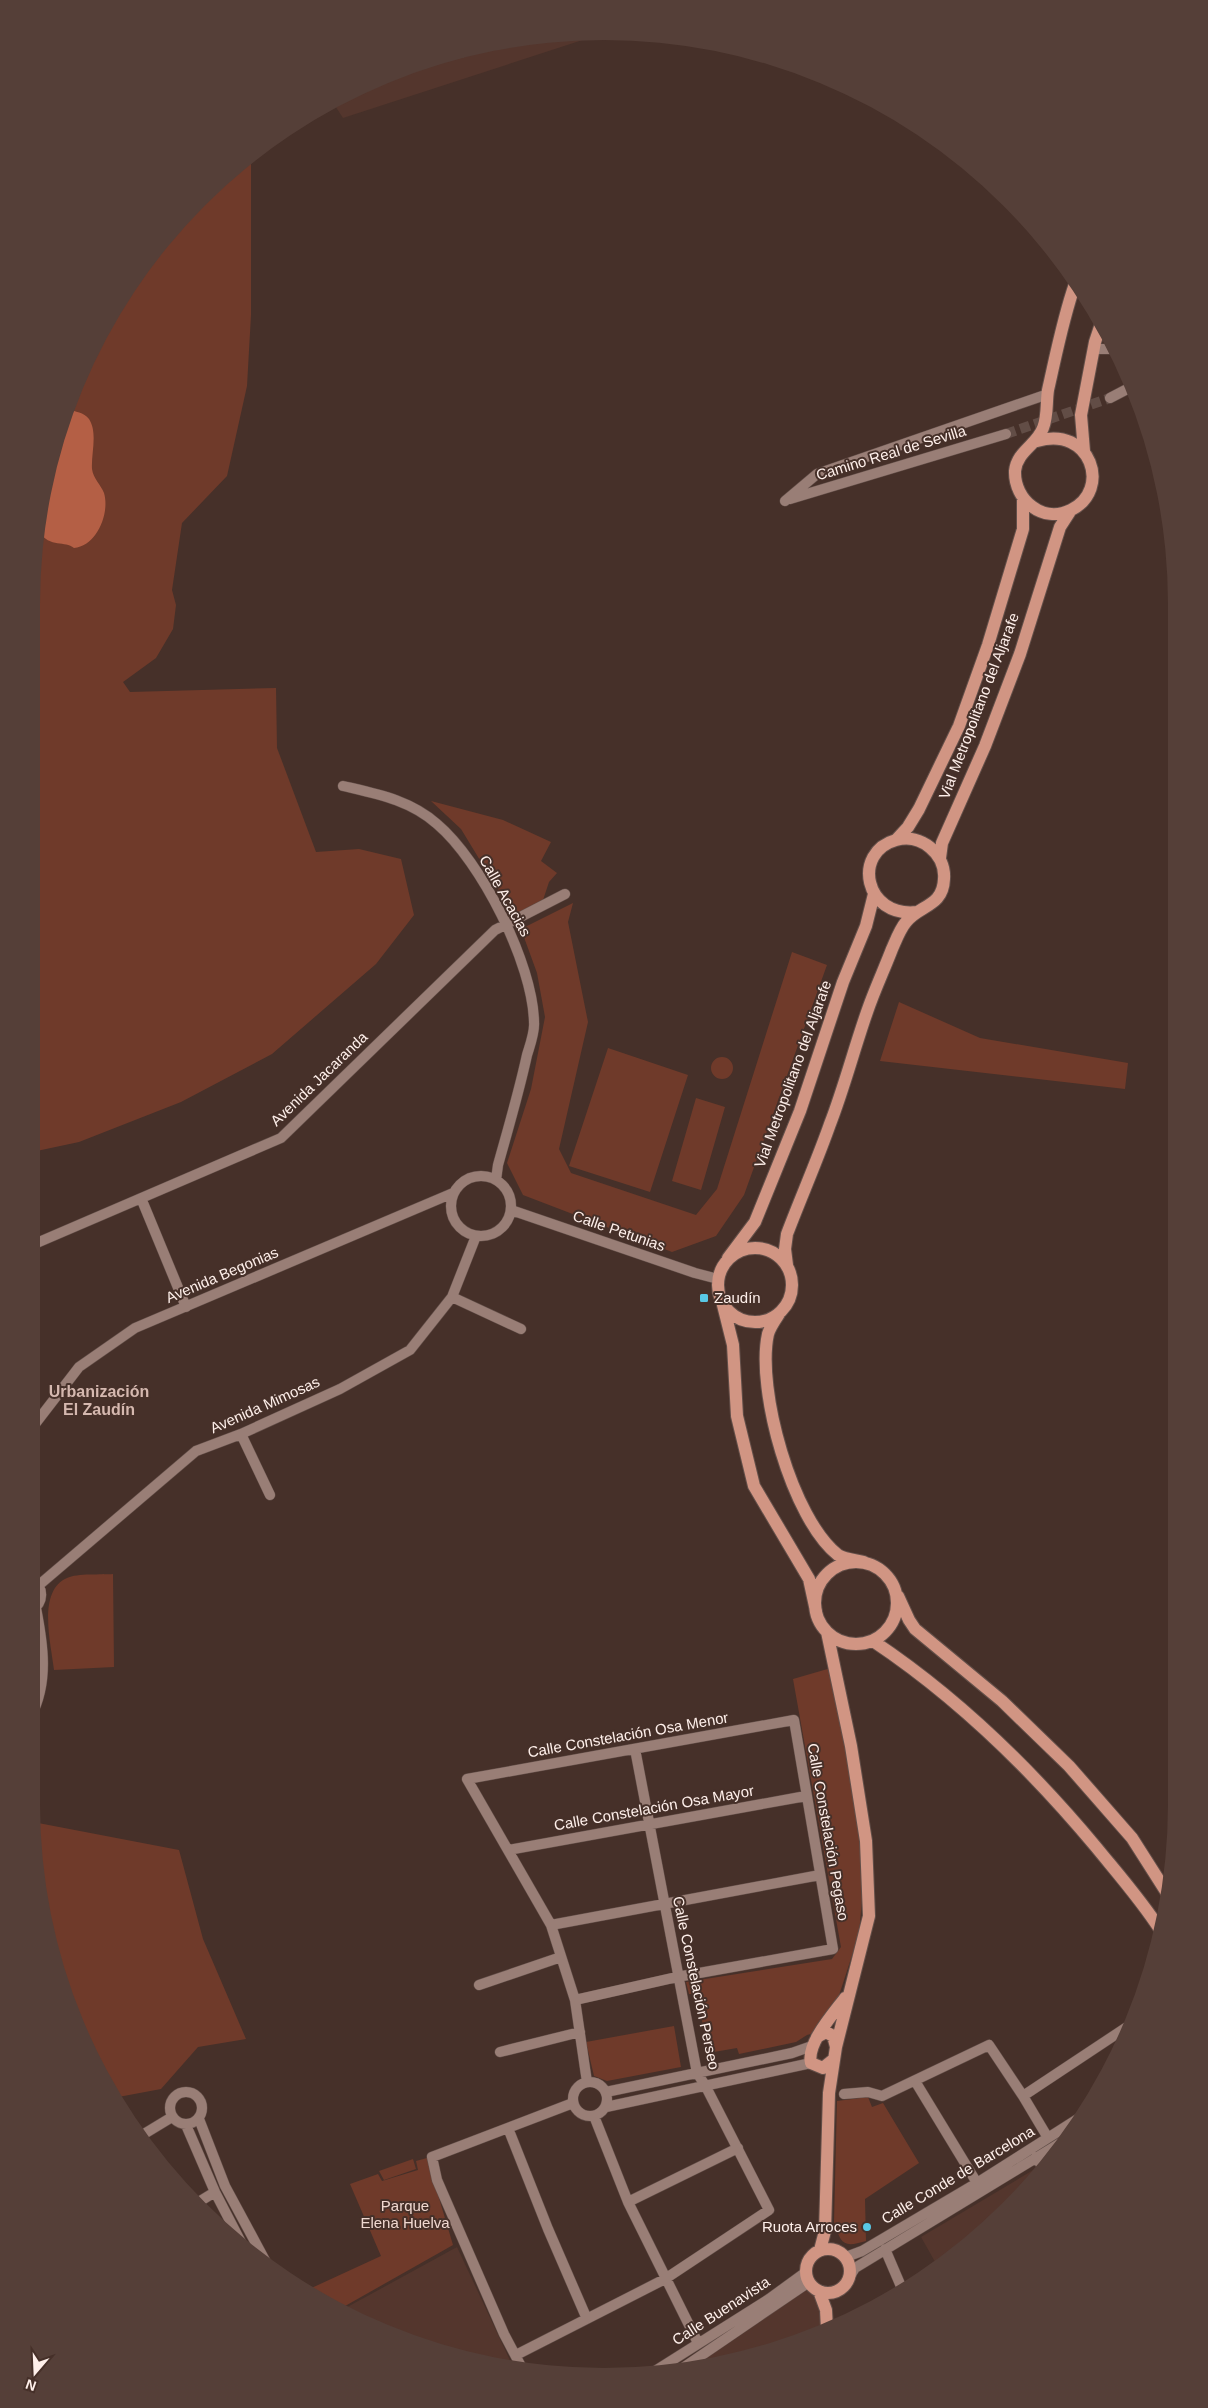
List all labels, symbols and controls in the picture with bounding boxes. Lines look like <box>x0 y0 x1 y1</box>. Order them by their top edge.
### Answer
street label: Camino Real de Sevilla <box>814 421 969 483</box>
street label: Vial Metropolitano del Aljarafe <box>935 610 1022 801</box>
street label: Calle Acacias <box>476 852 535 939</box>
street label: Vial Metropolitano del Aljarafe <box>751 978 834 1170</box>
street label: Avenida Jacaranda <box>267 1028 371 1129</box>
street label: Calle Petunias <box>571 1207 668 1254</box>
street label: Avenida Begonias <box>163 1243 281 1306</box>
place label: Zaudín <box>714 1289 761 1306</box>
marker: Zaudín <box>698 1292 710 1304</box>
street label: Avenida Mimosas <box>207 1373 322 1436</box>
district label: Urbanización El Zaudín <box>49 1383 149 1418</box>
street label: Calle Constelación Osa Menor <box>526 1708 730 1761</box>
street label: Calle Constelación Pegaso <box>804 1742 853 1922</box>
street label: Calle Constelación Osa Mayor <box>553 1782 755 1833</box>
street label: Calle Constelación Perseo <box>670 1895 723 2071</box>
street label: Calle Conde de Barcelona <box>878 2122 1038 2227</box>
park label: Parque Elena Huelva <box>360 2197 450 2231</box>
place label: Ruota Arroces <box>762 2218 857 2235</box>
marker: Ruota Arroces <box>861 2221 873 2233</box>
street label: Calle Buenavista <box>669 2272 773 2348</box>
north arrow <box>10 2348 60 2398</box>
text: N <box>23 2376 38 2395</box>

